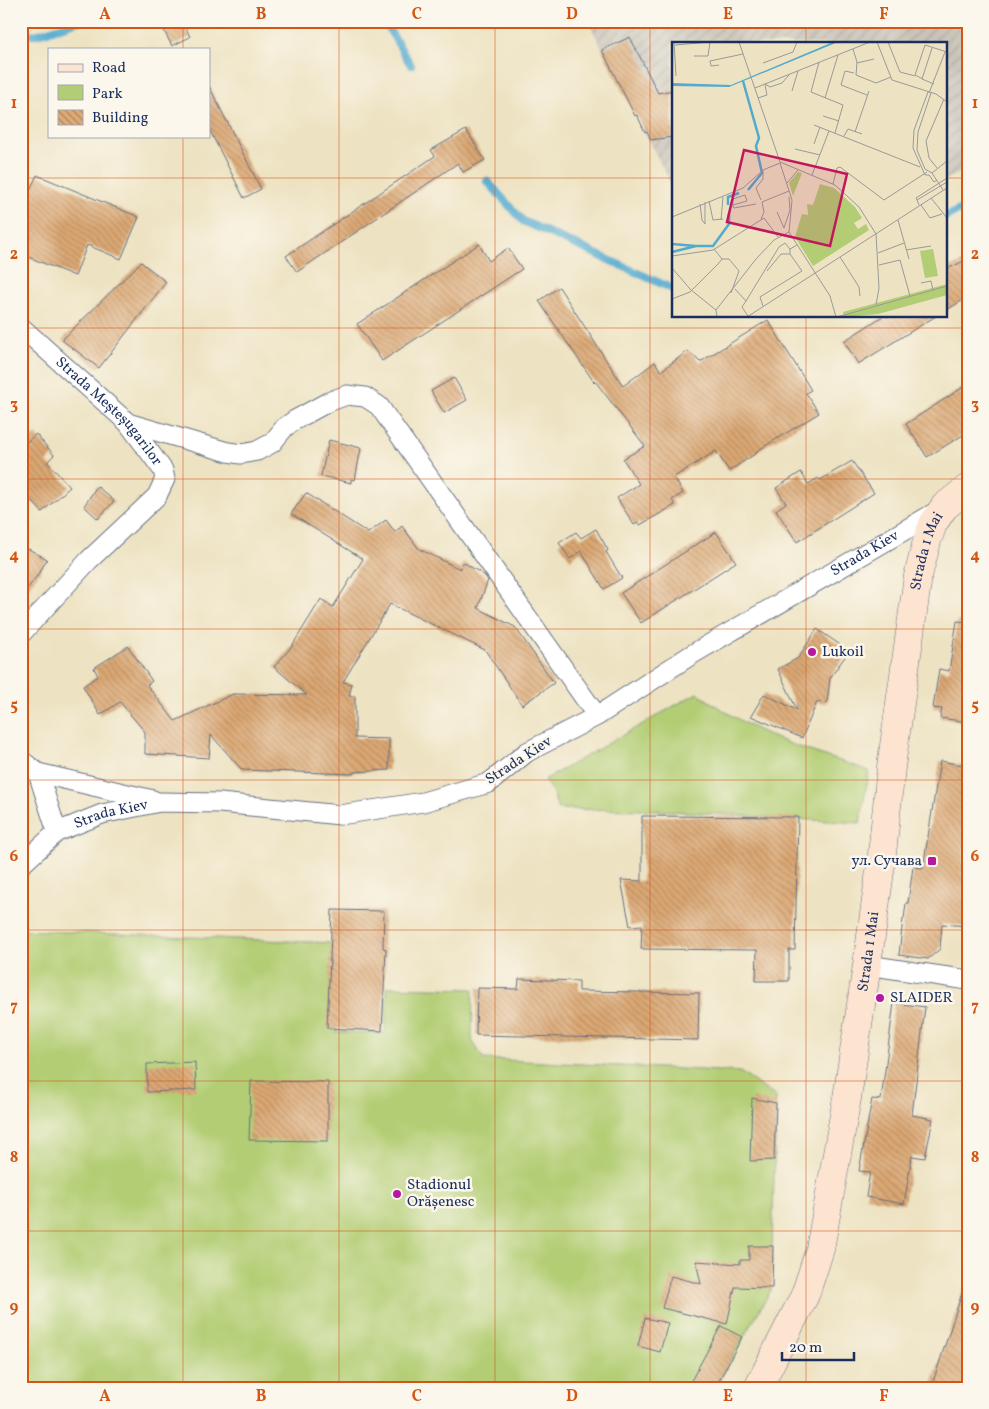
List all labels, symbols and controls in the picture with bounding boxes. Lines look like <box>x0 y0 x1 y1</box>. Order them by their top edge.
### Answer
text: A <box>99 4 111 26</box>
text: B <box>256 4 267 26</box>
text: C <box>412 4 422 26</box>
text: D <box>566 4 578 26</box>
text: E <box>723 4 733 26</box>
text: F <box>879 4 889 26</box>
inset map <box>672 42 946 318</box>
legend <box>48 48 210 138</box>
text: Road <box>92 58 126 79</box>
text: Park <box>92 84 123 105</box>
text: 1 <box>11 93 17 115</box>
text: 1 <box>972 93 978 115</box>
text: Building <box>92 108 149 129</box>
text: 2 <box>10 244 18 266</box>
text: 2 <box>971 244 979 266</box>
street label: Strada Meșteșugarilor <box>51 352 167 470</box>
text: 3 <box>10 394 18 416</box>
text: 3 <box>971 394 979 416</box>
street label: Strada 1 Mai <box>906 508 949 592</box>
street label: Strada Kiev <box>827 525 903 582</box>
text: 4 <box>9 545 19 567</box>
text: 4 <box>970 545 980 567</box>
place label: Lukoil <box>822 642 864 663</box>
marker: Lukoil <box>806 646 818 658</box>
text: 5 <box>10 695 18 717</box>
text: 5 <box>971 695 979 717</box>
street label: Strada Kiev <box>481 732 557 790</box>
street label: Strada Kiev <box>71 794 150 835</box>
text: 6 <box>10 846 19 868</box>
text: 6 <box>971 846 980 868</box>
place label: ул. Сучава <box>852 851 922 872</box>
marker: ул. Сучава <box>926 855 938 867</box>
street label: Strada 1 Mai <box>853 910 885 993</box>
place label: SLAIDER <box>890 988 953 1009</box>
marker: SLAIDER <box>874 992 886 1004</box>
text: 7 <box>10 996 18 1018</box>
text: 7 <box>971 996 979 1018</box>
text: 8 <box>10 1147 18 1169</box>
text: 8 <box>971 1147 979 1169</box>
place label: Stadionul Orășenesc <box>407 1175 475 1213</box>
marker: Stadionul Orășenesc <box>391 1188 403 1200</box>
text: 9 <box>10 1297 19 1319</box>
text: 9 <box>971 1297 980 1319</box>
scale bar <box>782 1329 854 1361</box>
text: 20 m <box>789 1338 822 1359</box>
text: A <box>99 1386 111 1408</box>
text: B <box>256 1386 267 1408</box>
text: C <box>412 1386 422 1408</box>
text: D <box>566 1386 578 1408</box>
text: E <box>723 1386 733 1408</box>
text: F <box>879 1386 889 1408</box>

